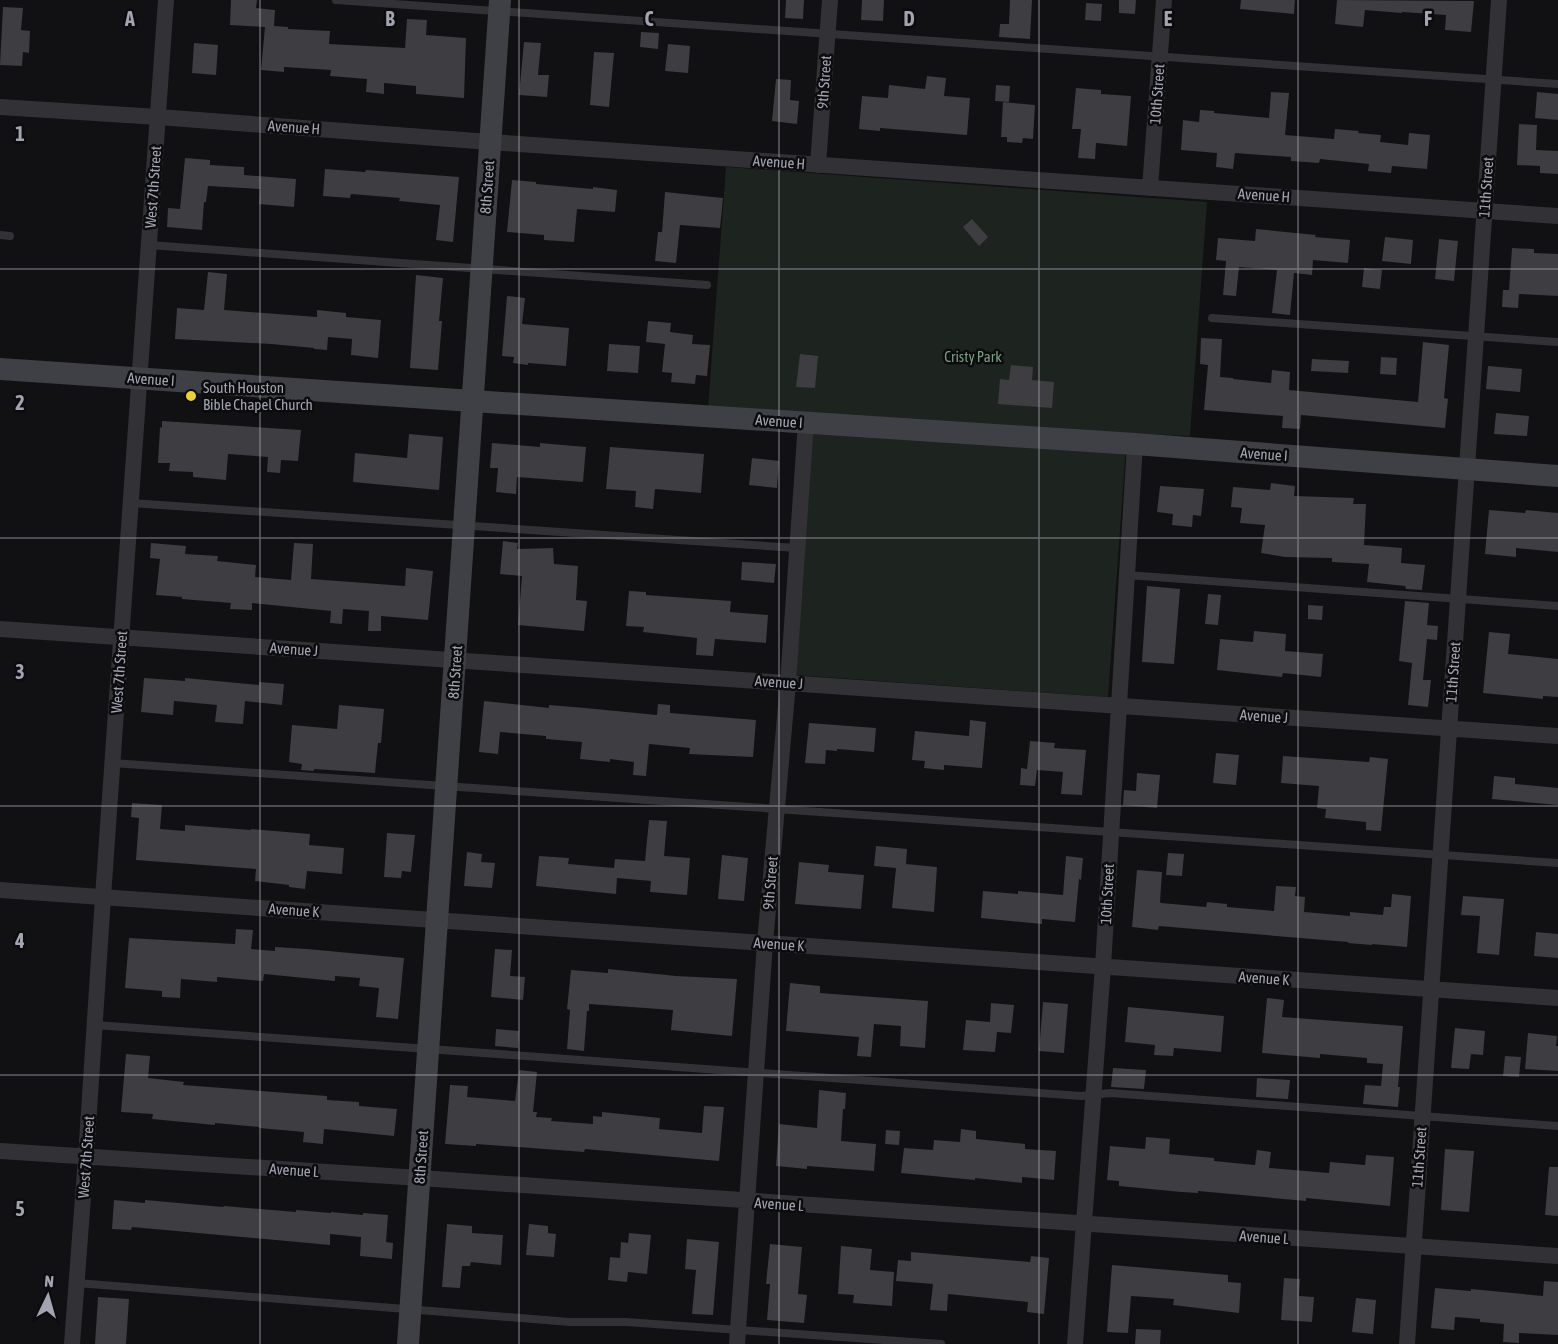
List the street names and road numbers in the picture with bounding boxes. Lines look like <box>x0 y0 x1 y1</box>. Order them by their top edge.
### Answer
street label: 9th Street <box>814 55 834 109</box>
street label: 10th Street <box>1146 63 1168 125</box>
street label: Avenue H <box>267 117 321 137</box>
street label: West 7th Street <box>142 145 164 229</box>
street label: Avenue H <box>752 152 806 172</box>
street label: 11th Street <box>1475 156 1497 218</box>
street label: 8th Street <box>477 160 497 214</box>
street label: Avenue H <box>1237 185 1291 205</box>
street label: Avenue I <box>127 369 175 389</box>
street label: Avenue I <box>755 411 803 431</box>
street label: Avenue I <box>1240 444 1288 464</box>
street label: West 7th Street <box>108 630 130 714</box>
street label: Avenue J <box>269 639 319 659</box>
street label: 11th Street <box>1442 641 1464 703</box>
street label: 8th Street <box>445 645 465 699</box>
street label: Avenue J <box>754 672 804 692</box>
street label: Avenue J <box>1239 706 1289 726</box>
street label: 9th Street <box>759 856 781 910</box>
street label: 10th Street <box>1097 863 1117 925</box>
street label: Avenue K <box>268 900 321 920</box>
street label: Avenue K <box>753 934 806 954</box>
street label: Avenue K <box>1238 968 1291 988</box>
street label: West 7th Street <box>75 1115 97 1199</box>
street label: 11th Street <box>1408 1126 1430 1188</box>
street label: 8th Street <box>411 1130 431 1184</box>
street label: Avenue L <box>269 1160 319 1180</box>
street label: Avenue L <box>754 1194 804 1214</box>
street label: Avenue L <box>1239 1227 1289 1247</box>

